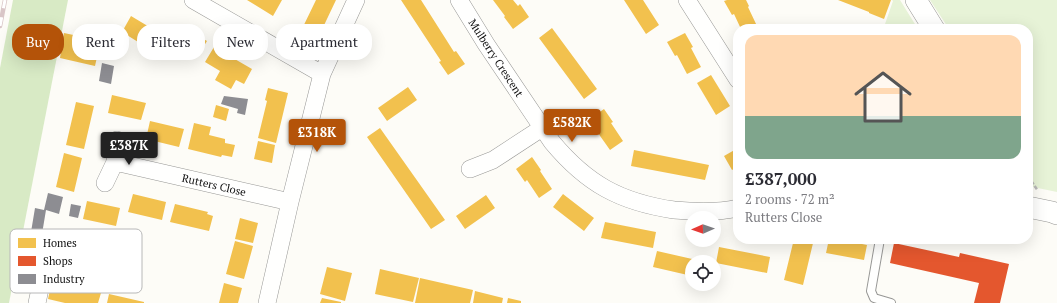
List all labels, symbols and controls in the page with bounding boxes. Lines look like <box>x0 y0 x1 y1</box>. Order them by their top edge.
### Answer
street label: Mulberry Crescent <box>466 16 526 100</box>
chip: Buy <box>12 24 64 60</box>
chip: Rent <box>72 24 129 60</box>
chip: Filters <box>137 24 205 60</box>
chip: New <box>213 24 268 60</box>
chip: Apartment <box>276 24 372 60</box>
icon: home <box>847 61 919 133</box>
pin: £582K <box>544 109 600 143</box>
text: £582K <box>553 113 591 131</box>
pin: £318K <box>289 119 345 153</box>
text: £318K <box>298 123 336 141</box>
pin: £387K <box>101 132 157 166</box>
text: £387K <box>110 136 148 154</box>
text: £387,000 <box>745 167 817 190</box>
street label: Rutters Close <box>181 171 248 199</box>
text: 2 rooms · 72 m² <box>745 190 835 208</box>
text: Rutters Close <box>745 208 822 226</box>
north arrow <box>685 211 721 247</box>
map controls <box>685 211 721 291</box>
legend <box>10 229 142 293</box>
text: Homes <box>43 236 77 250</box>
text: Shops <box>43 254 73 268</box>
button: locate <box>685 255 721 291</box>
text: Industry <box>43 272 85 286</box>

